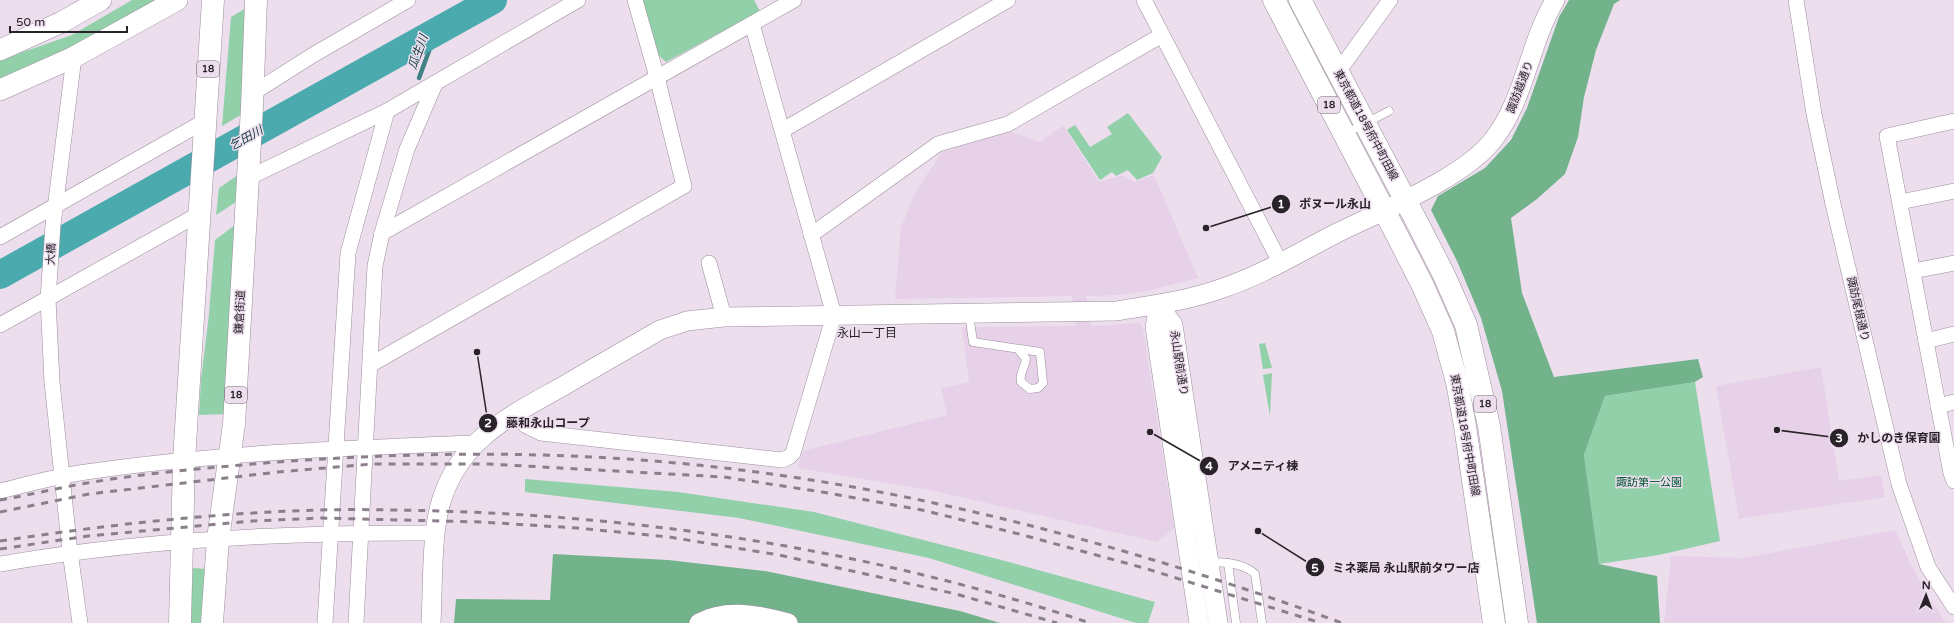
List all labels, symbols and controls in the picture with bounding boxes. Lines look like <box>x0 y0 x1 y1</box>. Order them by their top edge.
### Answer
scale bar <box>10 8 127 34</box>
text: 50 m <box>16 15 45 29</box>
water label: 瓜生川 <box>405 31 431 71</box>
street label: 諏訪越通り <box>1504 59 1536 115</box>
road number: 18 <box>197 61 219 77</box>
street label: 東京都道18号府中町田線 <box>1331 67 1401 183</box>
road number: 18 <box>1318 97 1340 113</box>
water label: 乞田川 <box>227 122 267 153</box>
callout: ボヌール永山 <box>1271 192 1379 216</box>
text: 1 <box>1277 197 1285 211</box>
text: ボヌール永山 <box>1299 197 1371 211</box>
street label: 大橋 <box>44 243 58 265</box>
street label: 諏訪尾根通り <box>1844 275 1872 343</box>
street label: 鎌倉街道 <box>232 290 248 334</box>
district label: 永山一丁目 <box>837 326 897 340</box>
street label: 永山駅前通り <box>1167 329 1191 397</box>
street label: 東京都道18号府中町田線 <box>1448 373 1482 497</box>
road number: 18 <box>225 387 247 403</box>
road number: 18 <box>1474 396 1496 412</box>
callout: 藤和永山コープ <box>478 411 598 435</box>
text: 2 <box>484 416 492 430</box>
text: 藤和永山コープ <box>506 416 590 430</box>
callout: かしのき保育園 <box>1829 426 1949 450</box>
text: 3 <box>1835 431 1843 445</box>
text: かしのき保育園 <box>1857 431 1941 445</box>
callout: アメニティ棟 <box>1199 454 1307 478</box>
text: 4 <box>1205 459 1213 473</box>
text: アメニティ棟 <box>1228 459 1298 473</box>
park label: 諏訪第一公園 <box>1616 476 1682 489</box>
callout: ミネ薬局 永山駅前タワー店 <box>1305 555 1488 579</box>
text: 5 <box>1311 561 1319 575</box>
text: ミネ薬局 永山駅前タワー店 <box>1332 561 1480 575</box>
north arrow <box>1906 575 1946 615</box>
text: N <box>1922 579 1931 592</box>

